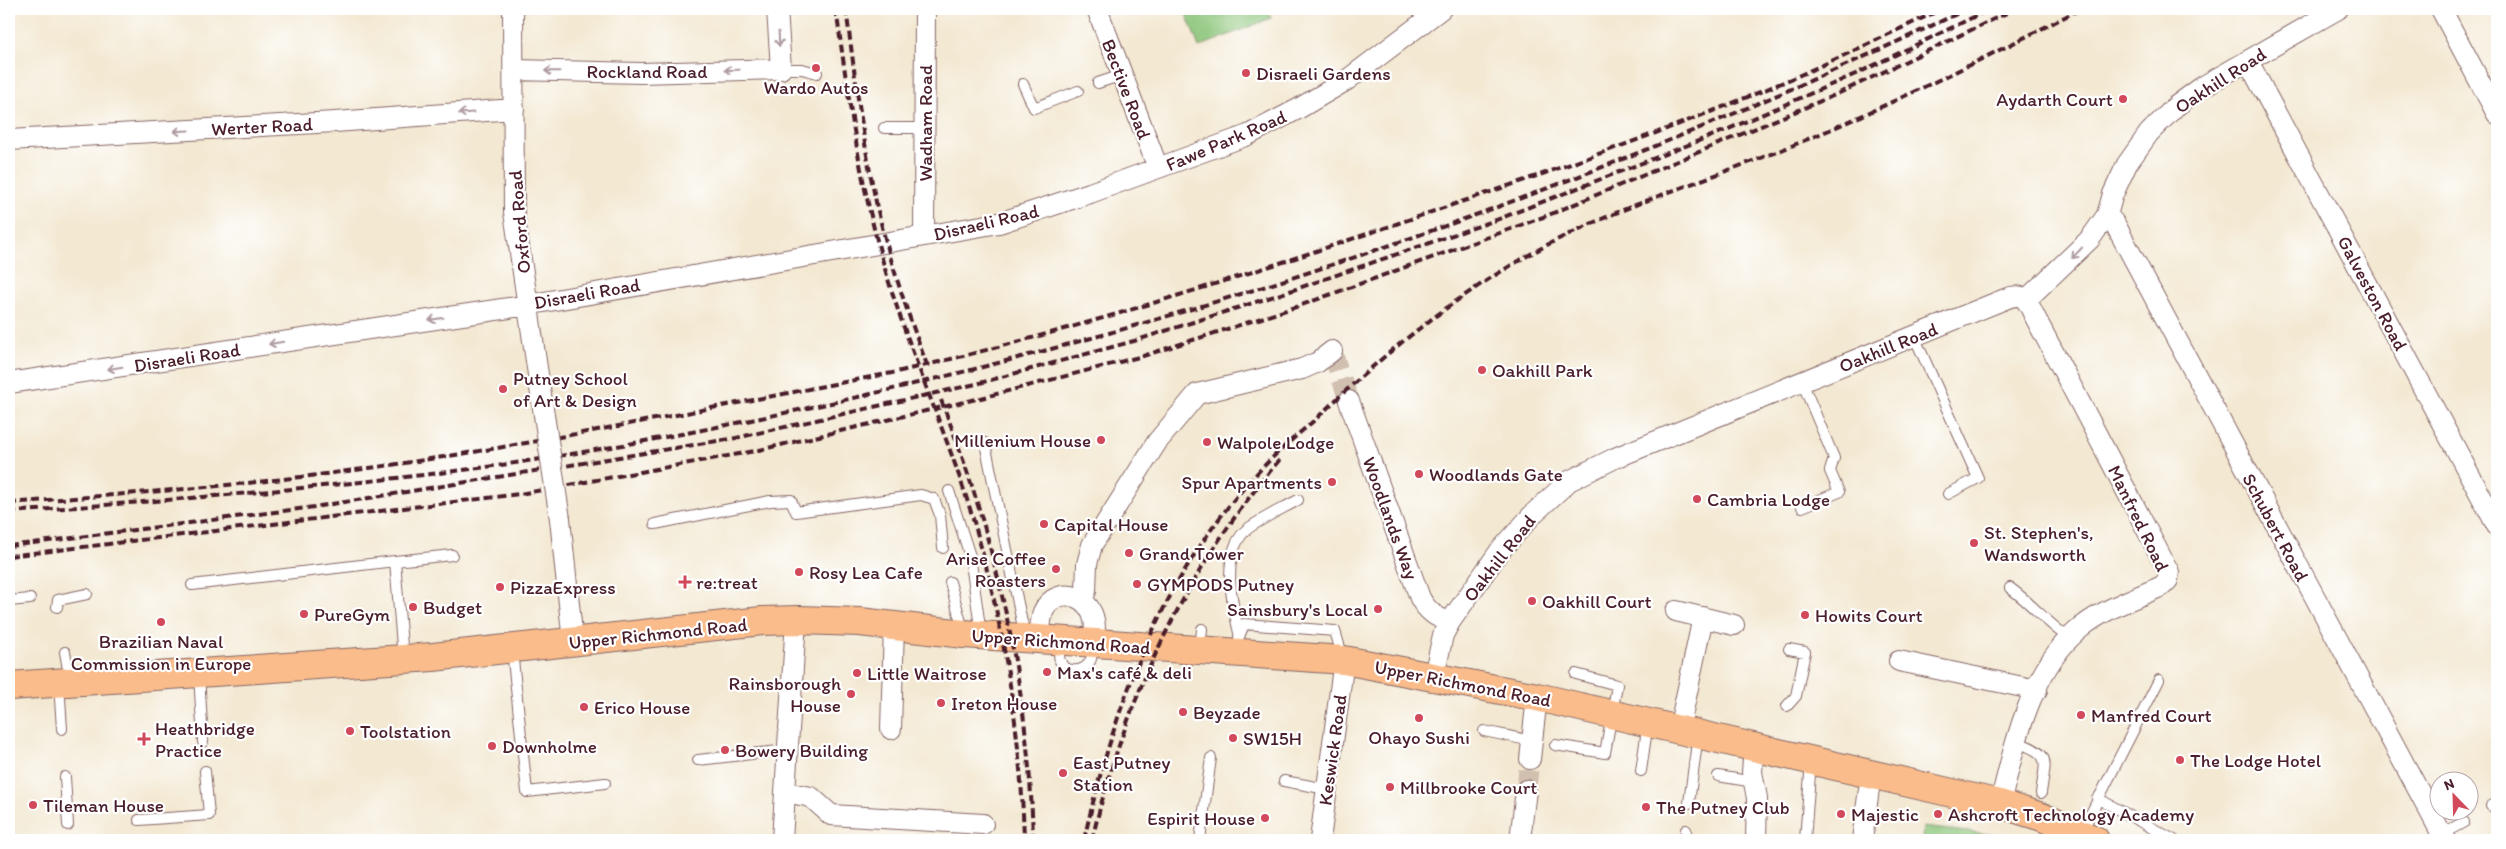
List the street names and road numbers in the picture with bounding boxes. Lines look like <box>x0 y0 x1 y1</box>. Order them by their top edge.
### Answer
street label: Bective Road <box>1097 36 1156 143</box>
street label: Oakhill Road <box>2170 42 2270 118</box>
street label: Rockland Road <box>587 60 708 83</box>
street label: Wadham Road <box>914 64 937 181</box>
street label: Fawe Park Road <box>1163 105 1290 176</box>
street label: Werter Road <box>211 112 314 141</box>
street label: Oxford Road <box>504 169 535 274</box>
street label: Disraeli Road <box>931 199 1042 246</box>
street label: Galveston Road <box>2333 232 2413 355</box>
street label: Disraeli Road <box>532 273 643 314</box>
street label: Oakhill Road <box>1836 317 1941 378</box>
street label: Disraeli Road <box>132 338 242 377</box>
street label: Woodlands Way <box>1358 454 1423 583</box>
street label: Manfred Road <box>2103 461 2174 575</box>
street label: Schubert Road <box>2237 469 2314 586</box>
street label: Oakhill Road <box>1458 510 1541 606</box>
street label: Upper Richmond Road <box>568 613 749 654</box>
street label: Upper Richmond Road <box>971 624 1152 659</box>
street label: Upper Richmond Road <box>1373 655 1554 712</box>
street label: Keswick Road <box>1313 693 1352 807</box>

